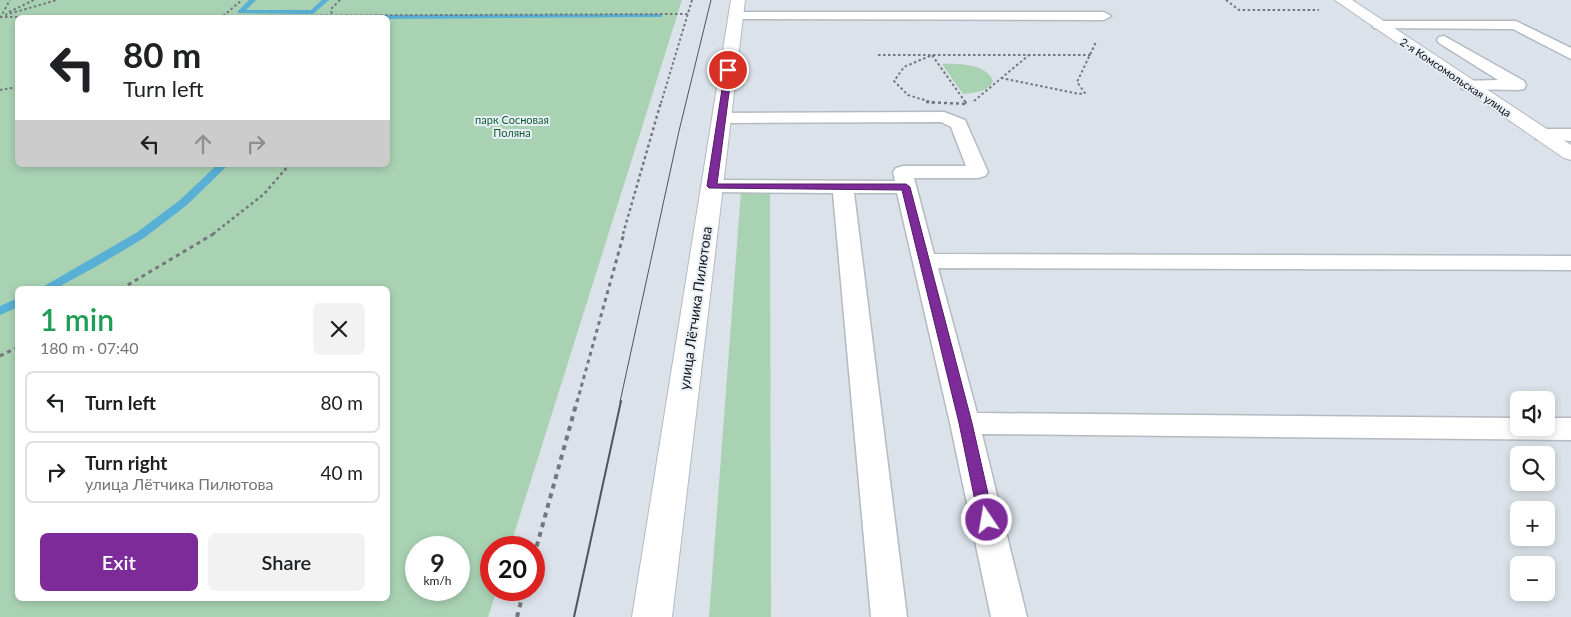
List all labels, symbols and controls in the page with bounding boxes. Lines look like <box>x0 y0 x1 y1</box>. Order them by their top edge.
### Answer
text: 80 m <box>123 33 201 75</box>
icon: left <box>40 35 105 100</box>
street label: 2-я Комсомольская улица <box>1398 35 1514 119</box>
pin <box>707 49 749 91</box>
icon: arrive <box>714 56 742 84</box>
text: Turn left <box>123 75 204 102</box>
park label: парк Сосновая Поляна <box>475 113 549 139</box>
icon: left <box>136 130 164 158</box>
icon: ahead <box>189 130 217 158</box>
icon: right <box>242 130 270 158</box>
street label: улица Лётчика Пилютова <box>675 225 715 391</box>
text: 1 min <box>40 301 114 337</box>
button: close <box>313 303 365 355</box>
text: 180 m · 07:40 <box>40 338 139 357</box>
icon: left <box>42 388 70 416</box>
text: Turn left <box>85 391 156 414</box>
text: 80 m <box>320 391 363 414</box>
map controls <box>1510 391 1555 601</box>
button: sound <box>1510 391 1555 436</box>
button: search <box>1510 446 1555 491</box>
text: Turn right <box>85 451 167 474</box>
icon: right <box>42 458 70 486</box>
text: 40 m <box>320 461 363 484</box>
text: улица Лётчика Пилютова <box>85 474 274 493</box>
position arrow <box>960 493 1012 545</box>
button: + <box>1510 501 1555 546</box>
button: Exit <box>40 533 198 591</box>
button: Share <box>208 533 365 591</box>
speed limit sign: 20 <box>480 536 545 601</box>
text: 9 <box>430 547 445 577</box>
button: − <box>1510 556 1555 601</box>
text: km/h <box>423 573 452 588</box>

